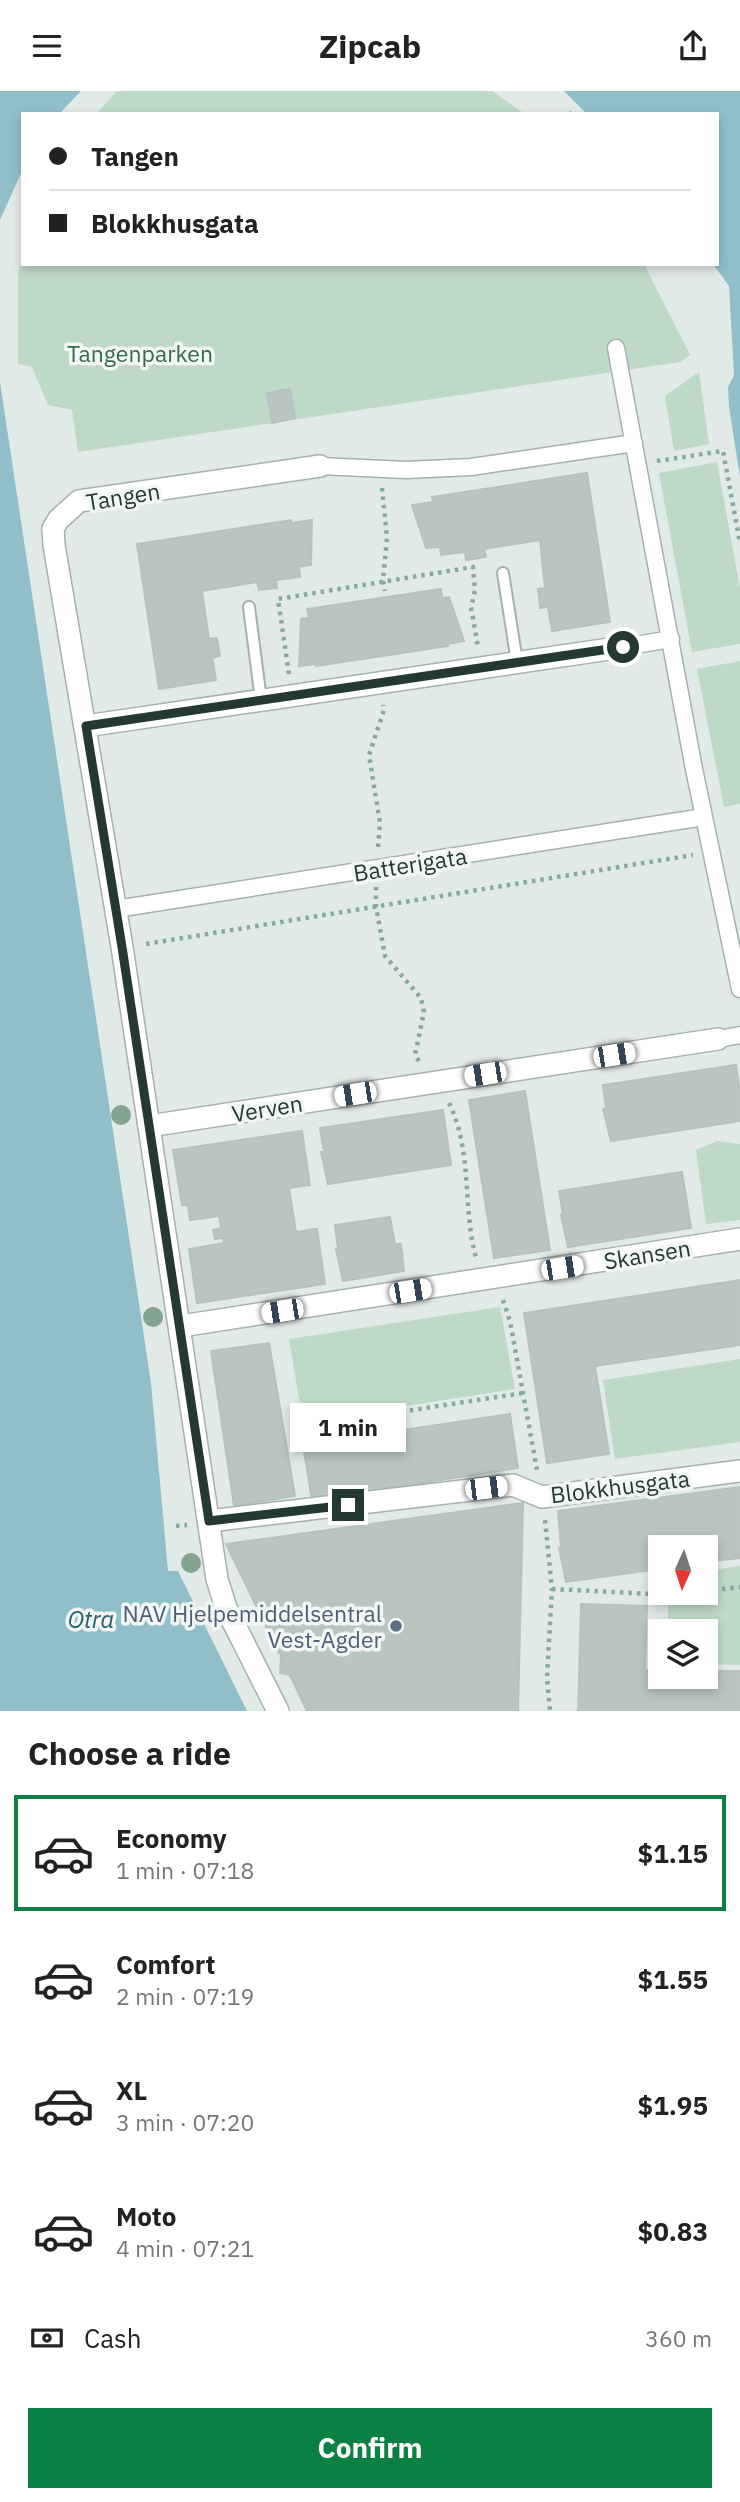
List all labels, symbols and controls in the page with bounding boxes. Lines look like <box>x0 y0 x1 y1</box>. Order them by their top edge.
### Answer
text: Zipcab <box>319 25 421 67</box>
icon: menu <box>28 27 66 65</box>
icon: share <box>674 27 712 65</box>
text: Tangen <box>91 139 179 173</box>
text: Blokkhusgata <box>91 206 259 240</box>
park label: Tangenparken <box>67 338 213 368</box>
street label: Tangen <box>84 475 162 517</box>
route start <box>607 631 639 663</box>
street label: Batterigata <box>351 840 469 888</box>
car <box>592 1041 637 1069</box>
car <box>463 1060 508 1088</box>
car <box>333 1080 378 1108</box>
street label: Verven <box>229 1088 305 1128</box>
street label: Skansen <box>601 1232 693 1276</box>
car <box>540 1254 585 1282</box>
car <box>388 1277 433 1305</box>
car <box>260 1297 305 1325</box>
callout: 1 min <box>290 1403 406 1453</box>
text: 1 min <box>318 1412 378 1442</box>
street label: Blokkhusgata <box>549 1463 691 1509</box>
car <box>464 1475 509 1501</box>
route end <box>332 1489 364 1521</box>
north arrow <box>648 1535 718 1605</box>
map controls <box>648 1535 718 1689</box>
place label: NAV Hjelpemiddelsentral Vest-Agder <box>122 1598 383 1654</box>
water label: Otra <box>68 1603 114 1635</box>
marker: NAV Hjelpemiddelsentral Vest-Agder <box>388 1618 404 1634</box>
button: layers <box>648 1619 718 1689</box>
text: Choose a ride <box>28 1732 231 1774</box>
text: Economy <box>116 1821 227 1855</box>
icon: car <box>32 1822 95 1885</box>
text: $1.15 <box>638 1836 708 1870</box>
text: 1 min · 07:18 <box>116 1855 254 1885</box>
text: Comfort <box>116 1947 215 1981</box>
icon: car <box>32 1948 95 2011</box>
text: $1.55 <box>638 1962 708 1996</box>
text: 2 min · 07:19 <box>116 1981 254 2011</box>
text: XL <box>116 2073 147 2107</box>
icon: car <box>32 2074 95 2137</box>
text: $1.95 <box>638 2088 708 2122</box>
text: 3 min · 07:20 <box>116 2107 254 2137</box>
text: Moto <box>116 2199 176 2233</box>
icon: car <box>32 2200 95 2263</box>
text: $0.83 <box>638 2214 708 2248</box>
text: 4 min · 07:21 <box>116 2233 254 2263</box>
icon: cash <box>28 2319 66 2357</box>
text: Cash <box>84 2321 141 2355</box>
text: 360 m <box>645 2323 712 2353</box>
button: Confirm <box>28 2408 712 2488</box>

